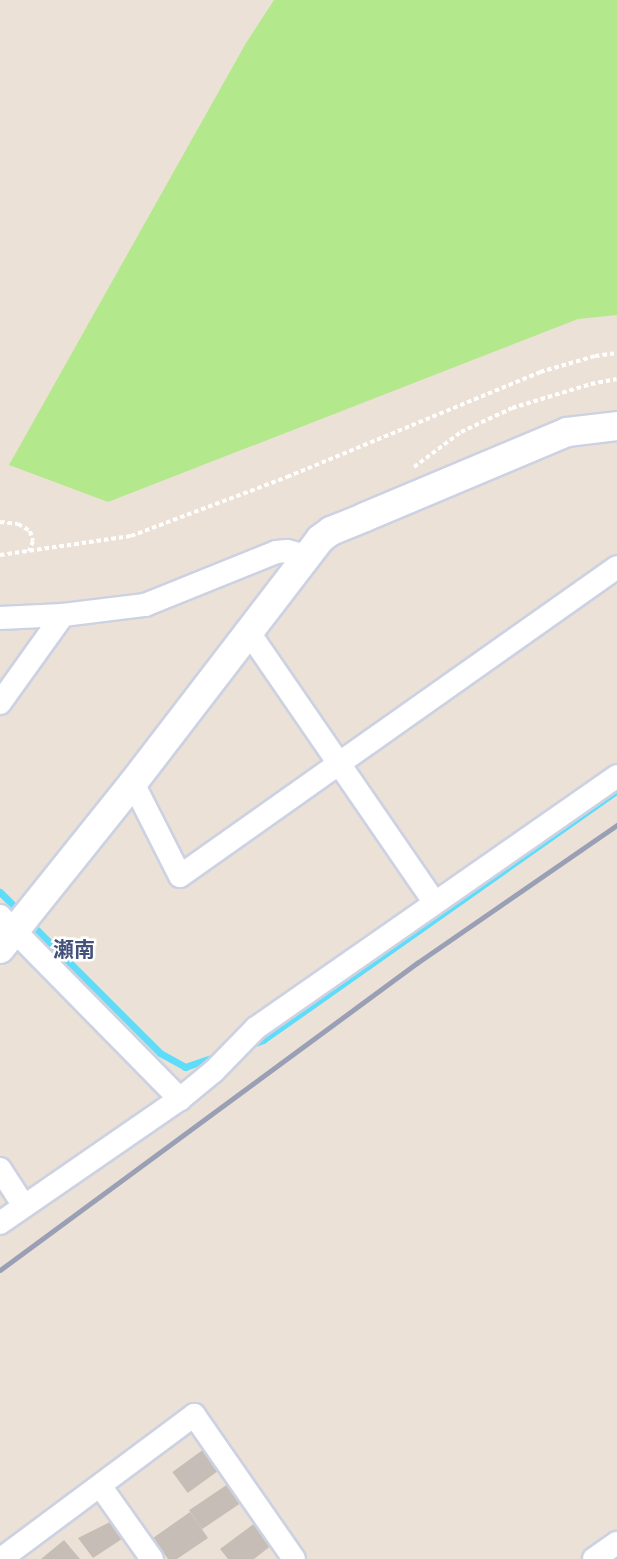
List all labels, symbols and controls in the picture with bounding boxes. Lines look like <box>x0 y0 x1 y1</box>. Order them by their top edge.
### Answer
district label: 瀬南 <box>53 936 95 962</box>

